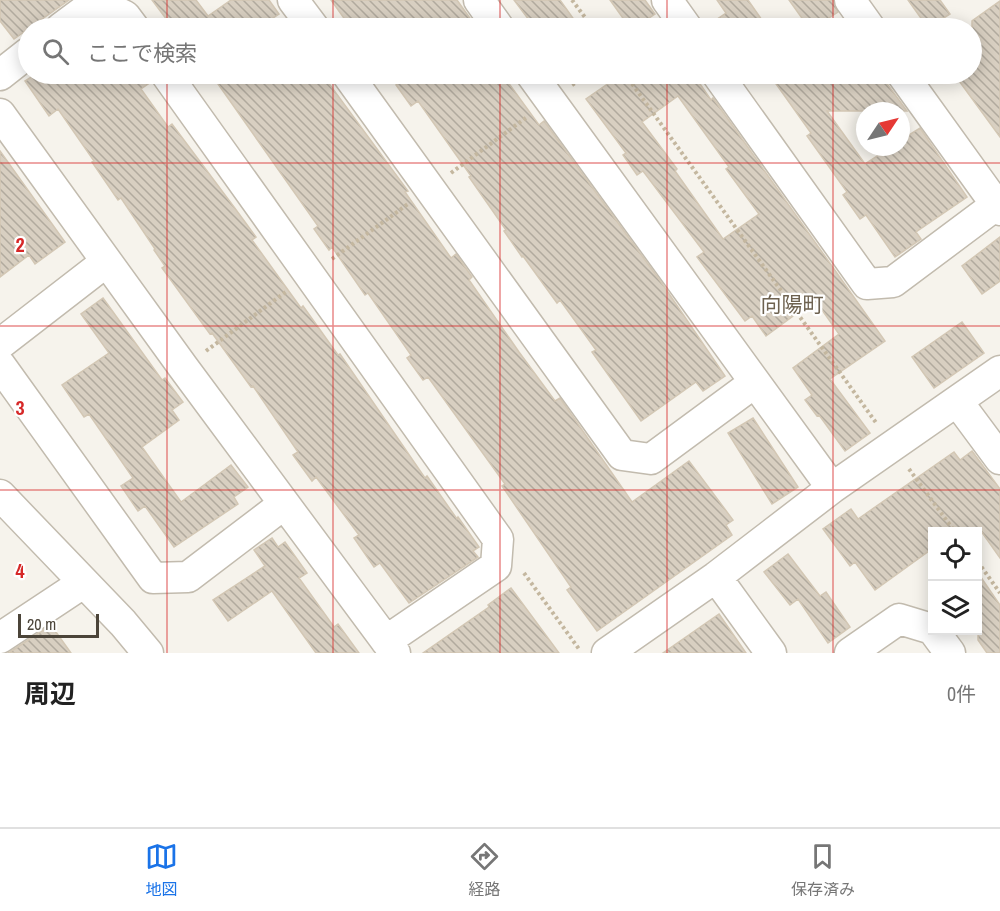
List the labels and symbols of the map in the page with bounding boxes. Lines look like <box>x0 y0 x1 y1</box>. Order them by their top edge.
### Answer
north arrow <box>856 102 910 156</box>
text: 2 <box>15 231 25 258</box>
district label: 向陽町 <box>761 290 824 319</box>
text: 3 <box>15 394 25 421</box>
text: 4 <box>15 557 25 584</box>
scale bar <box>18 611 99 638</box>

